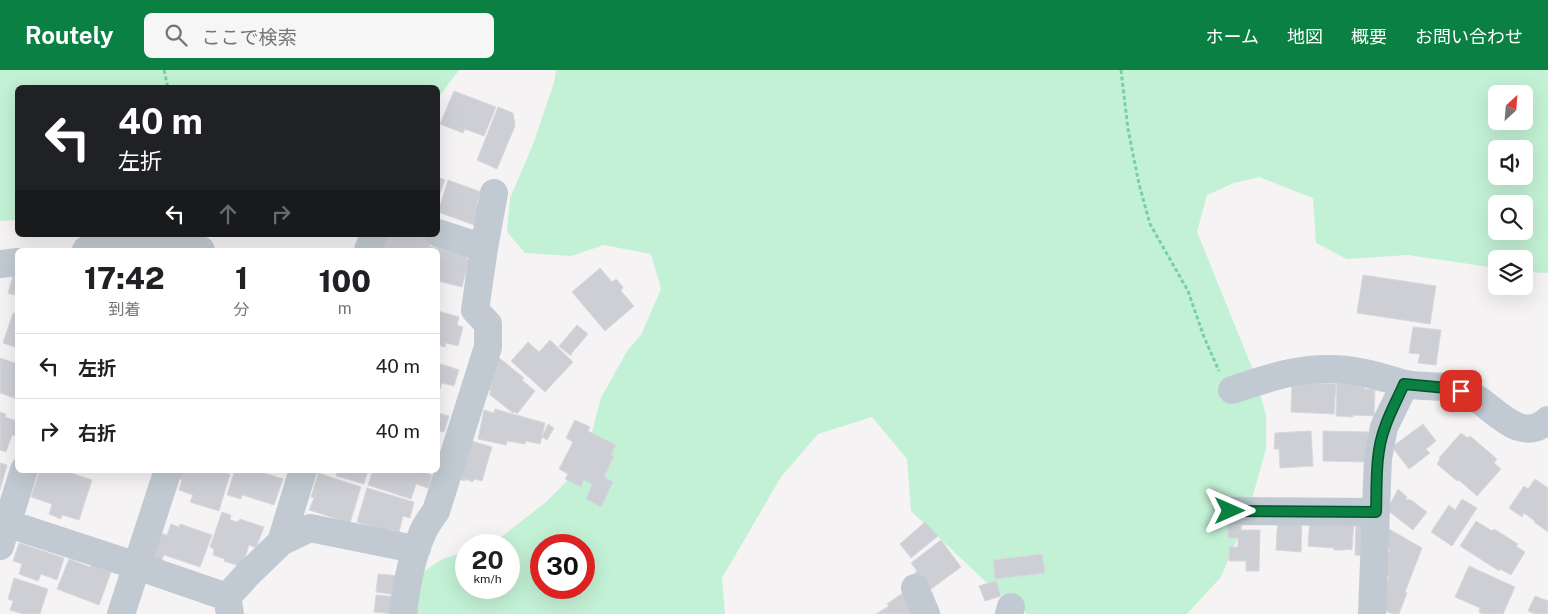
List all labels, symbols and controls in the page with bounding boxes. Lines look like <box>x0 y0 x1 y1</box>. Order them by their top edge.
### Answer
search box <box>144 13 494 58</box>
text: Routely <box>25 21 114 49</box>
icon: search <box>162 21 190 49</box>
text: ここで検索 <box>202 26 297 48</box>
text: ホーム <box>1206 26 1259 47</box>
text: 地図 <box>1287 26 1323 47</box>
text: 概要 <box>1351 26 1387 47</box>
text: お問い合わせ <box>1415 26 1523 47</box>
north arrow <box>1488 85 1532 130</box>
map controls <box>1488 85 1533 295</box>
text: 40 m <box>118 101 203 142</box>
icon: left <box>35 105 100 170</box>
button: sound <box>1488 140 1533 185</box>
text: 左折 <box>118 148 162 174</box>
button: search <box>1488 195 1533 240</box>
icon: left <box>161 200 189 228</box>
icon: ahead <box>214 200 242 228</box>
icon: right <box>267 200 295 228</box>
button: layers <box>1488 250 1533 295</box>
text: 17:42 <box>84 260 165 296</box>
text: 1 <box>235 260 248 296</box>
text: 100 <box>318 263 371 299</box>
text: m <box>338 299 352 318</box>
text: 到着 <box>108 300 140 319</box>
text: 分 <box>233 300 249 319</box>
icon: left <box>35 352 63 380</box>
text: 40 m <box>375 355 420 377</box>
text: 左折 <box>78 357 116 379</box>
pin <box>1440 370 1482 412</box>
icon: arrive <box>1447 377 1475 405</box>
icon: right <box>35 417 63 445</box>
text: 40 m <box>375 420 420 442</box>
text: 右折 <box>78 422 116 444</box>
position arrow <box>1203 484 1255 536</box>
speed limit sign: 30 <box>530 534 595 599</box>
text: 20 <box>472 545 504 575</box>
text: km/h <box>473 572 502 586</box>

